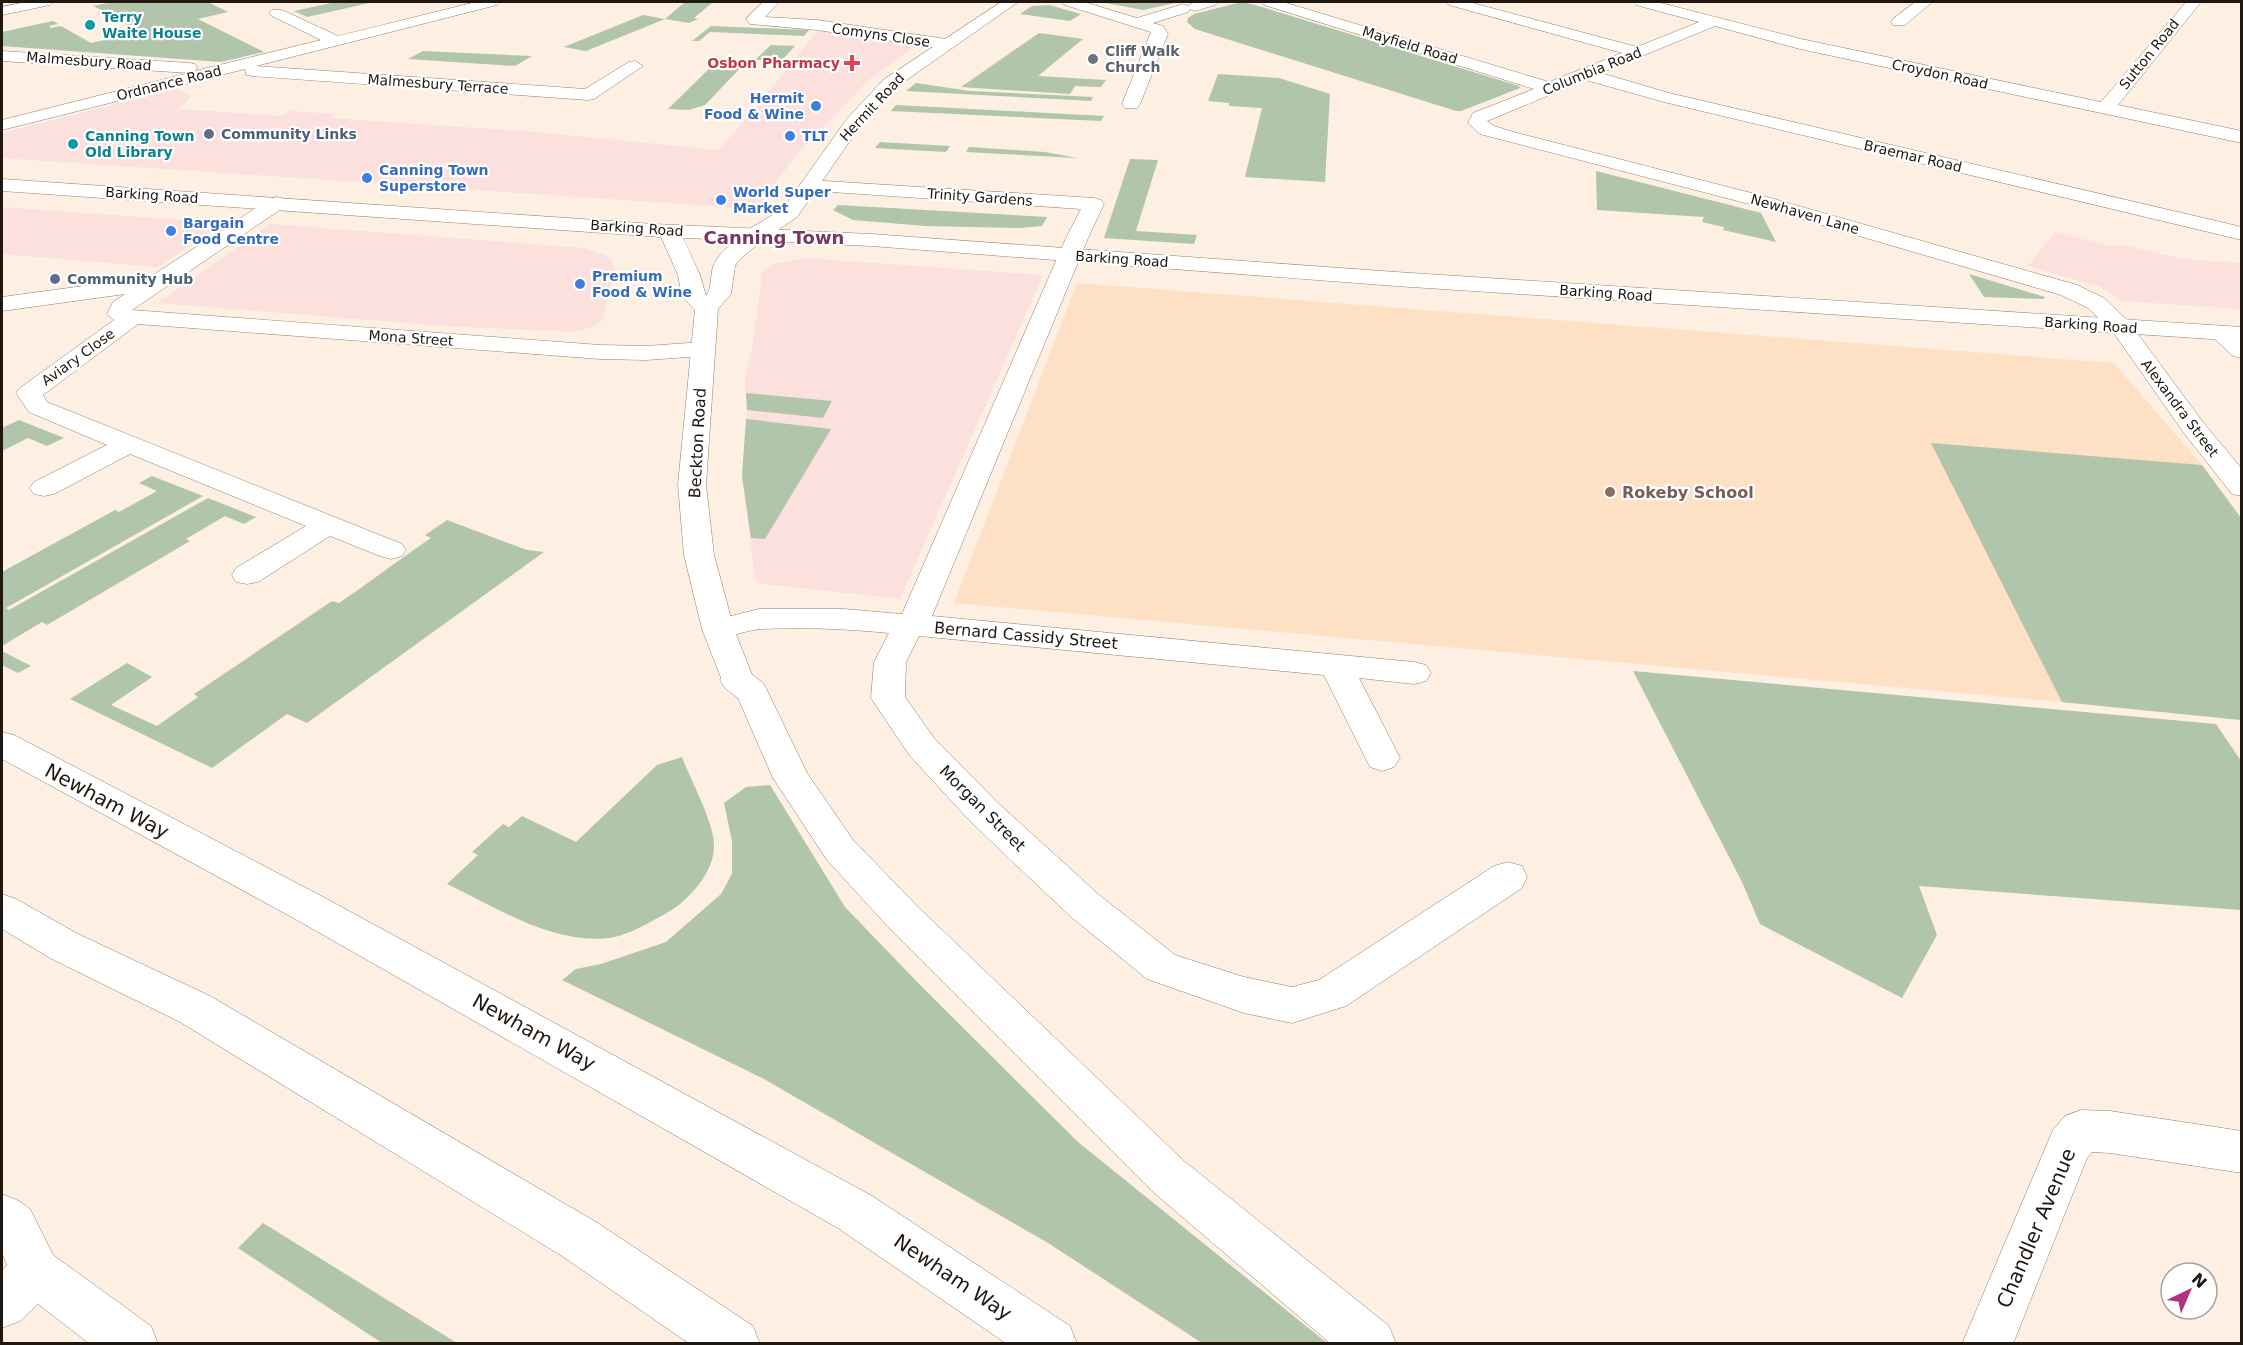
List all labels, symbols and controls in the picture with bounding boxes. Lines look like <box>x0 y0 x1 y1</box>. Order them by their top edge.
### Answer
place label: Terry Waite House <box>102 9 201 41</box>
street label: Sutton Road <box>2116 16 2182 92</box>
marker: Terry Waite House <box>83 18 97 32</box>
street label: Comyns Close <box>831 20 931 50</box>
street label: Mayfield Road <box>1360 23 1460 67</box>
place label: Cliff Walk Church <box>1105 43 1180 75</box>
street label: Columbia Road <box>1540 44 1644 98</box>
street label: Malmesbury Road <box>26 49 152 73</box>
marker: Cliff Walk Church <box>1086 52 1100 66</box>
place label: Osbon Pharmacy <box>707 55 840 71</box>
marker: Osbon Pharmacy <box>845 56 859 70</box>
street label: Croydon Road <box>1890 56 1990 92</box>
street label: Ordnance Road <box>115 62 223 104</box>
street label: Hermit Road <box>836 70 908 144</box>
street label: Malmesbury Terrace <box>367 71 509 97</box>
place label: Hermit Food & Wine <box>704 90 804 122</box>
marker: Hermit Food & Wine <box>809 99 823 113</box>
place label: Community Links <box>221 126 357 142</box>
marker: Community Links <box>202 127 216 141</box>
place label: Canning Town Old Library <box>85 128 195 160</box>
place label: TLT <box>802 128 828 144</box>
marker: TLT <box>783 129 797 143</box>
marker: Canning Town Old Library <box>66 137 80 151</box>
street label: Braemar Road <box>1862 137 1964 175</box>
place label: Canning Town Superstore <box>379 162 489 194</box>
marker: Canning Town Superstore <box>360 171 374 185</box>
street label: Barking Road <box>105 184 199 206</box>
place label: World Super Market <box>733 184 831 216</box>
street label: Trinity Gardens <box>926 185 1033 209</box>
street label: Newhaven Lane <box>1749 191 1861 237</box>
marker: World Super Market <box>714 193 728 207</box>
place label: Bargain Food Centre <box>183 215 279 247</box>
street label: Barking Road <box>590 217 684 239</box>
marker: Bargain Food Centre <box>164 224 178 238</box>
district label: Canning Town <box>704 227 844 248</box>
street label: Barking Road <box>1075 248 1169 270</box>
place label: Premium Food & Wine <box>592 268 692 300</box>
place label: Community Hub <box>67 271 193 287</box>
marker: Community Hub <box>48 272 62 286</box>
marker: Premium Food & Wine <box>573 277 587 291</box>
street label: Barking Road <box>1559 282 1653 304</box>
street label: Barking Road <box>2044 314 2138 336</box>
street label: Aviary Close <box>38 325 118 389</box>
street label: Mona Street <box>368 327 455 349</box>
street label: Alexandra Street <box>2138 356 2222 460</box>
street label: Beckton Road <box>685 387 710 499</box>
place label: Rokeby School <box>1622 483 1754 502</box>
marker: Rokeby School <box>1603 485 1617 499</box>
street label: Bernard Cassidy Street <box>933 618 1118 653</box>
street label: Newham Way <box>41 758 173 844</box>
street label: Morgan Street <box>936 761 1030 855</box>
street label: Newham Way <box>468 988 600 1076</box>
street label: Chandler Avenue <box>1992 1145 2080 1311</box>
street label: Newham Way <box>890 1229 1017 1325</box>
north arrow <box>2159 1261 2219 1321</box>
text: N <box>2188 1269 2210 1292</box>

